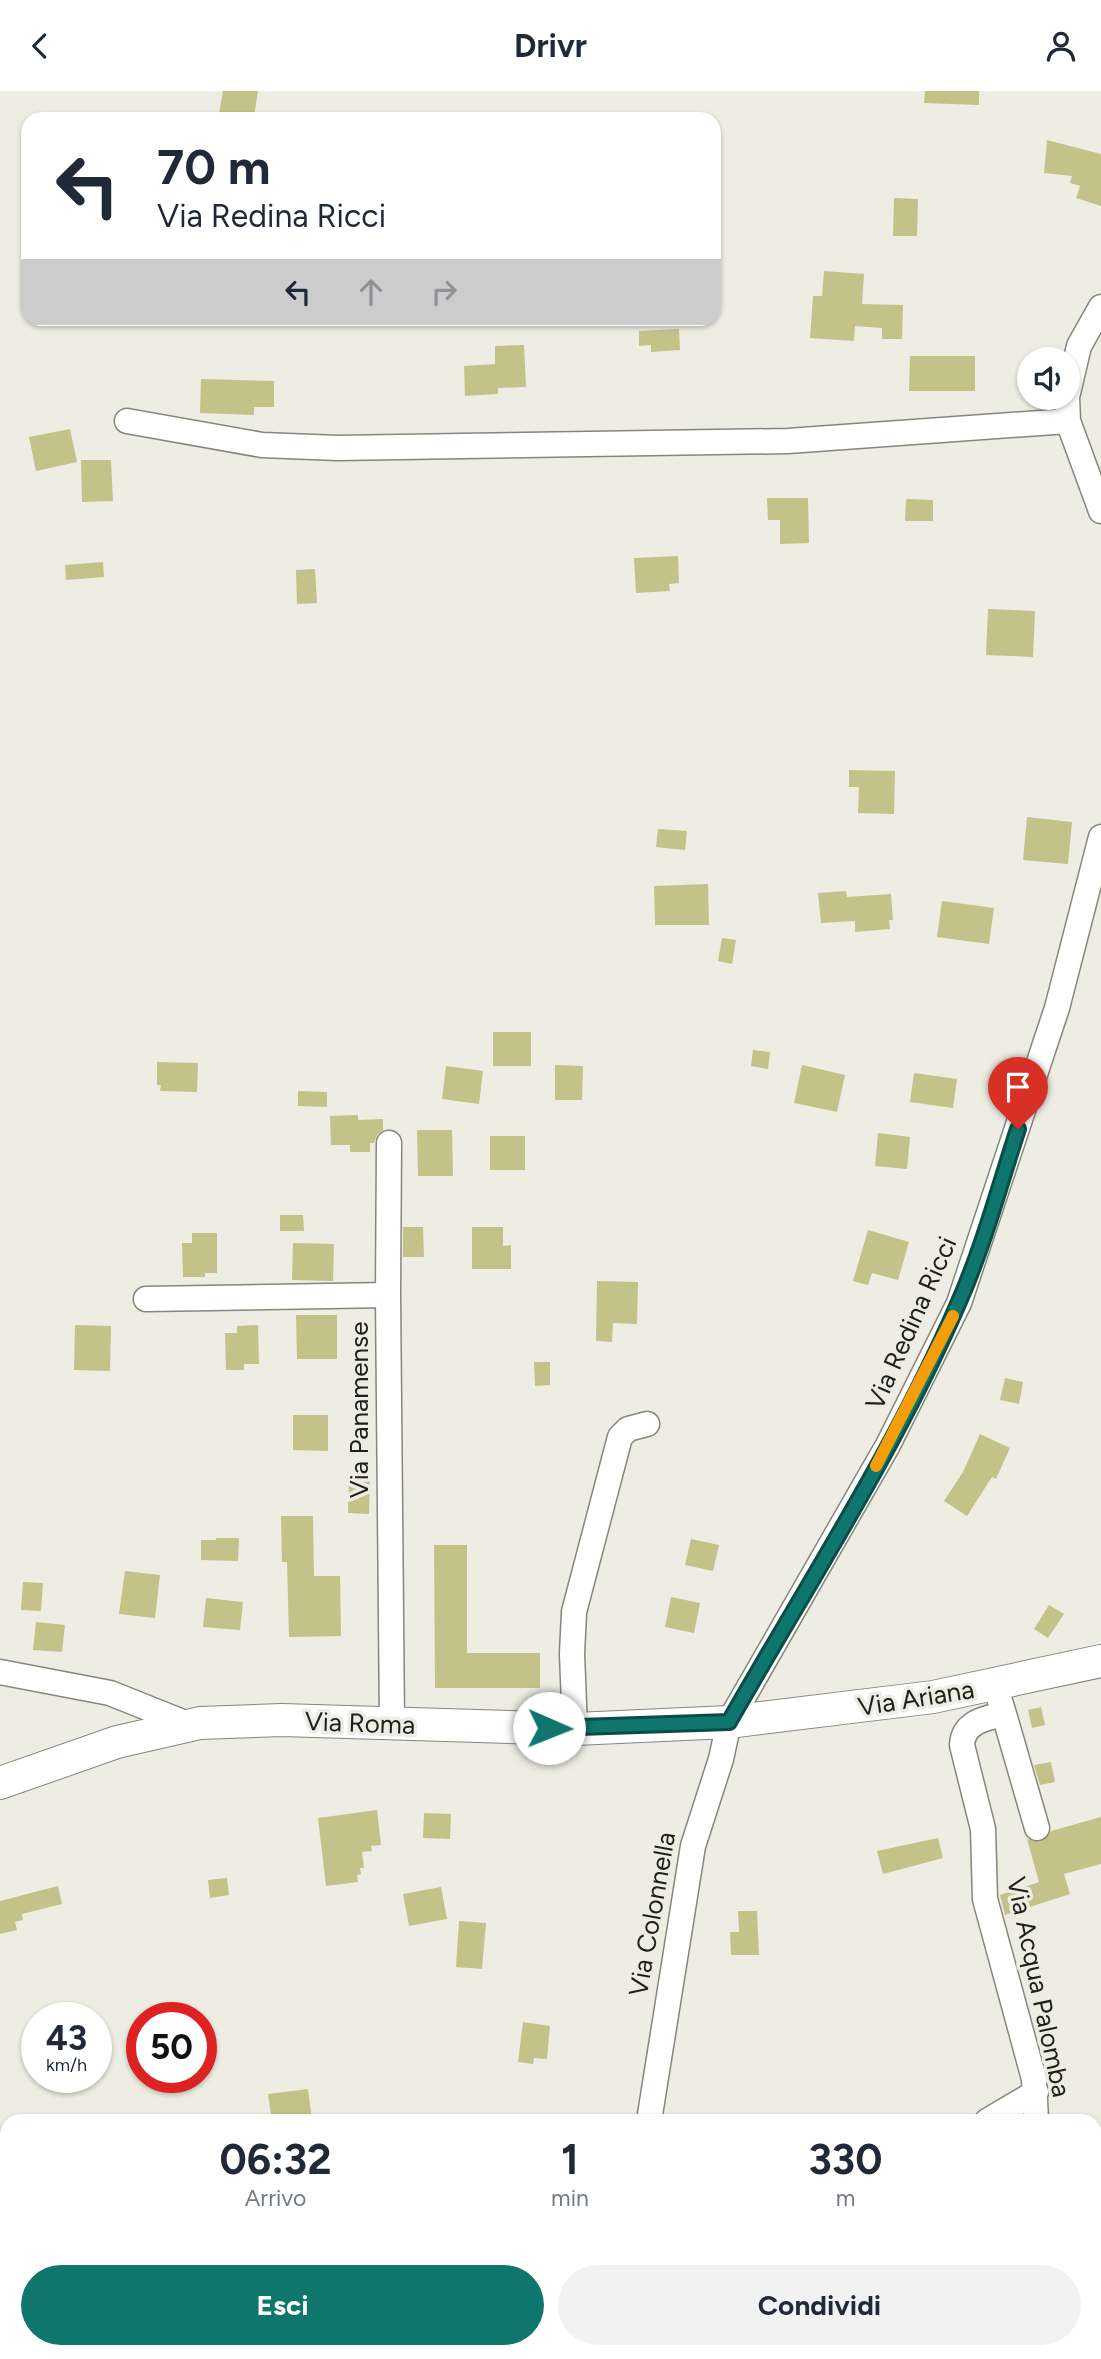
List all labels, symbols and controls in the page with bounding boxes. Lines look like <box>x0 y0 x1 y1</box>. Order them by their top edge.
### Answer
icon: back <box>21 27 59 65</box>
text: Drivr <box>514 27 587 65</box>
icon: person <box>1042 27 1080 65</box>
text: 70 m <box>157 137 270 196</box>
icon: left <box>42 140 133 231</box>
text: Via Redina Ricci <box>157 197 386 235</box>
icon: left <box>279 273 317 311</box>
icon: ahead <box>352 273 390 311</box>
icon: right <box>425 273 463 311</box>
map controls <box>1017 347 1080 410</box>
button: sound <box>1017 347 1080 410</box>
pin <box>988 1057 1048 1129</box>
icon: arrive <box>999 1068 1037 1106</box>
street label: Via Redina Ricci <box>859 1231 963 1415</box>
street label: Via Panamense <box>343 1322 375 1498</box>
street label: Via Ariana <box>856 1673 976 1723</box>
position arrow <box>512 1691 586 1765</box>
street label: Via Roma <box>304 1705 416 1741</box>
street label: Via Colonnella <box>622 1829 682 1999</box>
street label: Via Acqua Palomba <box>1000 1874 1078 2100</box>
speed limit sign: 50 <box>126 2002 217 2093</box>
text: 43 <box>46 2017 87 2059</box>
text: km/h <box>46 2054 87 2076</box>
text: 06:32 <box>220 2134 332 2185</box>
text: 1 <box>561 2134 579 2185</box>
text: 330 <box>808 2134 882 2185</box>
text: Arrivo <box>245 2184 306 2212</box>
text: min <box>551 2184 589 2212</box>
text: m <box>836 2184 855 2212</box>
button: Esci <box>21 2265 544 2345</box>
button: Condividi <box>558 2265 1081 2345</box>

